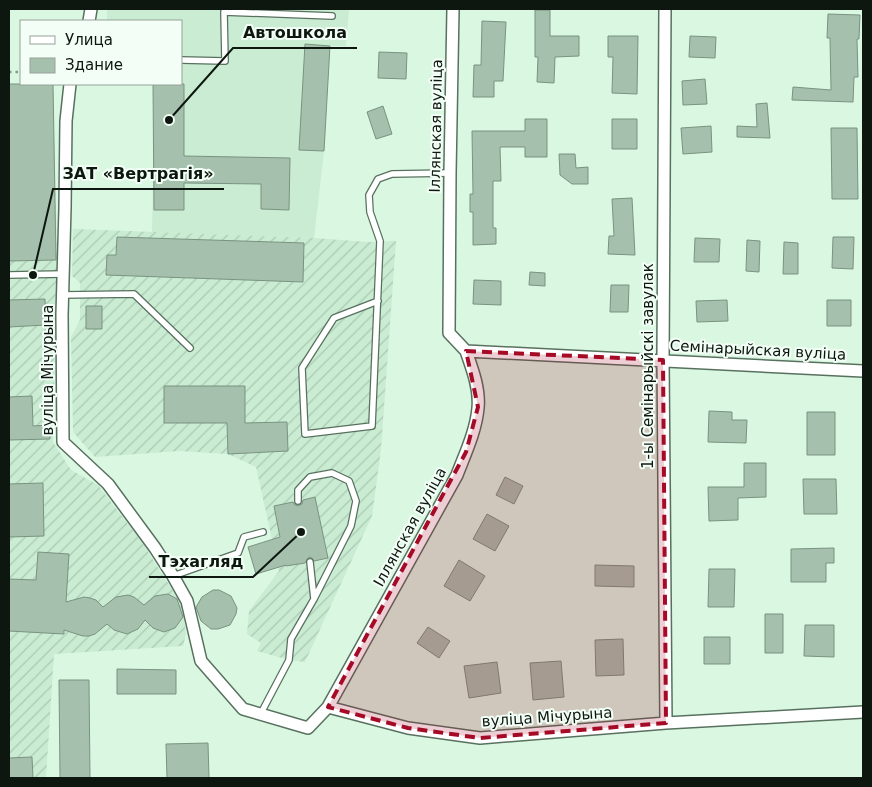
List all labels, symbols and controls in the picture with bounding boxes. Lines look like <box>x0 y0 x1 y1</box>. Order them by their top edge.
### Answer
callout: Автошкола <box>233 17 357 48</box>
legend <box>20 20 182 85</box>
text: Автошкола <box>243 23 347 42</box>
text: Улица <box>65 31 113 49</box>
text: Здание <box>65 56 123 74</box>
street label: Іллянская вуліца <box>426 59 446 193</box>
callout: ЗАТ «Вертрагія» <box>53 158 224 189</box>
text: ЗАТ «Вертрагія» <box>62 164 214 183</box>
street label: 1-ы Семінарыйскі завулак <box>639 263 657 469</box>
street label: вуліца Мічурына <box>39 305 57 435</box>
street label: Семінарыйская вуліца <box>669 336 847 364</box>
street label: Іллянская вуліца <box>370 464 450 590</box>
callout: Тэхагляд <box>149 546 253 577</box>
text: Тэхагляд <box>159 552 243 571</box>
street label: вуліца Мічурына <box>481 703 613 731</box>

